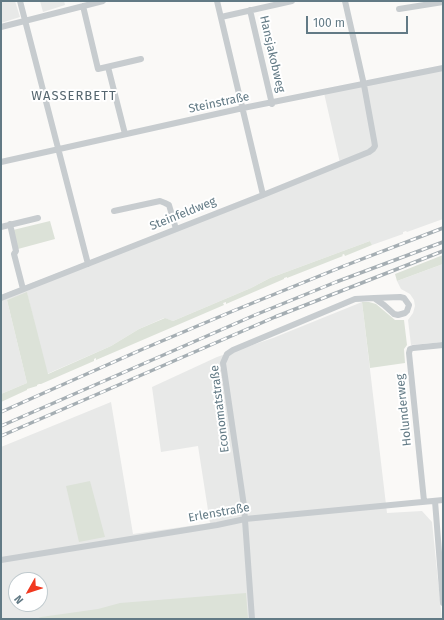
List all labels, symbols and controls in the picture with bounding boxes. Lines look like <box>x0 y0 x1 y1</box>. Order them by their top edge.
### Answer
scale bar <box>308 8 410 34</box>
street label: Hansjakobweg <box>256 14 288 94</box>
text: 100 m <box>313 16 345 30</box>
district label: WASSERBETT <box>31 88 117 104</box>
street label: Steinstraße <box>187 90 251 116</box>
street label: Steinfeldweg <box>148 194 218 234</box>
street label: Economatstraße <box>207 364 233 454</box>
street label: Holunderweg <box>393 373 415 447</box>
street label: Erlenstraße <box>187 501 251 525</box>
north arrow <box>8 572 48 612</box>
text: N <box>12 592 26 606</box>

